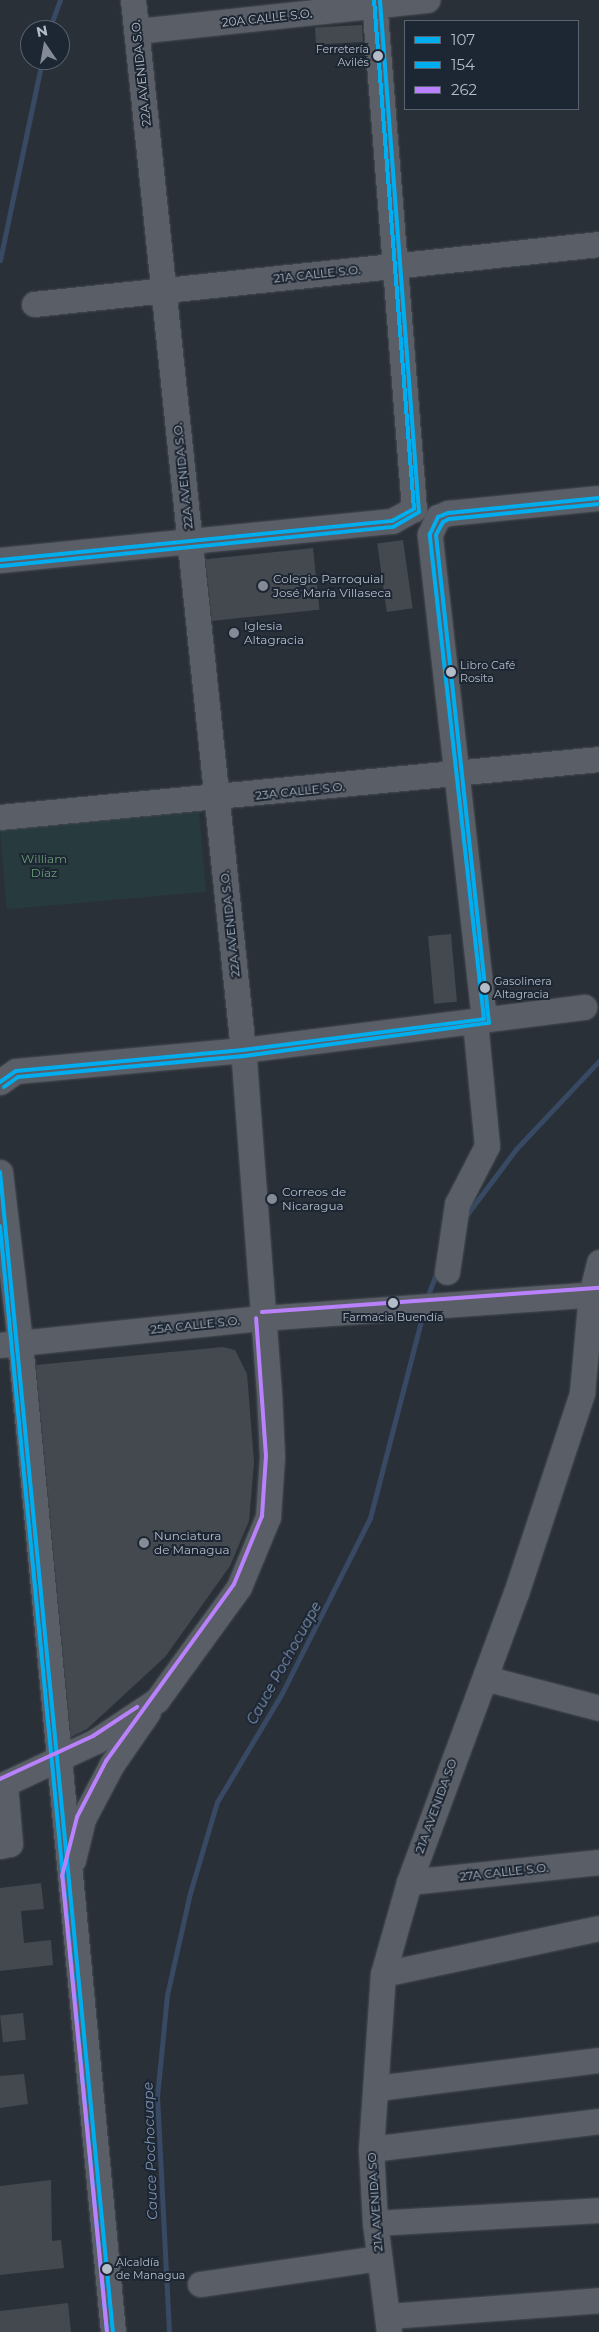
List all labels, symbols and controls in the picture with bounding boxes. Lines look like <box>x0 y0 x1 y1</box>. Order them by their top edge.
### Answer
street label: 20A CALLE S.O. <box>221 6 313 30</box>
street label: 22A AVENIDA S.O. <box>128 19 154 127</box>
north arrow <box>20 20 70 70</box>
legend <box>404 20 579 110</box>
text: N <box>35 21 49 41</box>
text: 107 <box>451 30 475 49</box>
place label: Ferretería Avilés <box>316 43 369 69</box>
marker: Ferretería Avilés <box>373 51 383 61</box>
text: 154 <box>451 55 475 74</box>
text: 262 <box>451 80 477 99</box>
street label: 21A CALLE S.O. <box>273 262 361 286</box>
street label: 22A AVENIDA S.O. <box>170 422 196 530</box>
place label: Colegio Parroquial José María Villaseca <box>273 572 391 600</box>
marker: Colegio Parroquial José María Villaseca <box>257 580 269 592</box>
place label: Iglesia Altagracia <box>244 619 304 647</box>
marker: Iglesia Altagracia <box>228 627 240 639</box>
place label: Libro Café Rosita <box>460 659 515 685</box>
marker: Libro Café Rosita <box>446 667 456 677</box>
street label: 23A CALLE S.O. <box>255 779 345 803</box>
park label: William Díaz <box>21 852 67 880</box>
street label: 22A AVENIDA S.O. <box>217 870 243 978</box>
place label: Gasolinera Altagracia <box>494 975 552 1001</box>
marker: Gasolinera Altagracia <box>480 983 490 993</box>
place label: Correos de Nicaragua <box>282 1185 346 1213</box>
marker: Correos de Nicaragua <box>266 1193 278 1205</box>
marker: Farmacia Buendía <box>388 1298 398 1308</box>
place label: Farmacia Buendía <box>343 1310 443 1324</box>
street label: 25A CALLE S.O. <box>150 1313 240 1337</box>
place label: Nunciatura de Managua <box>154 1529 230 1557</box>
marker: Nunciatura de Managua <box>138 1537 150 1549</box>
water label: Cauce Pochocuape <box>243 1599 325 1727</box>
street label: 21A AVENIDA SO <box>412 1757 460 1855</box>
street label: 27A CALLE S.O. <box>459 1860 549 1884</box>
water label: Cauce Pochocuape <box>139 2082 161 2220</box>
street label: 21A AVENIDA SO <box>364 2152 386 2252</box>
place label: Alcaldía de Managua <box>116 2256 185 2282</box>
marker: Alcaldía de Managua <box>102 2264 112 2274</box>

